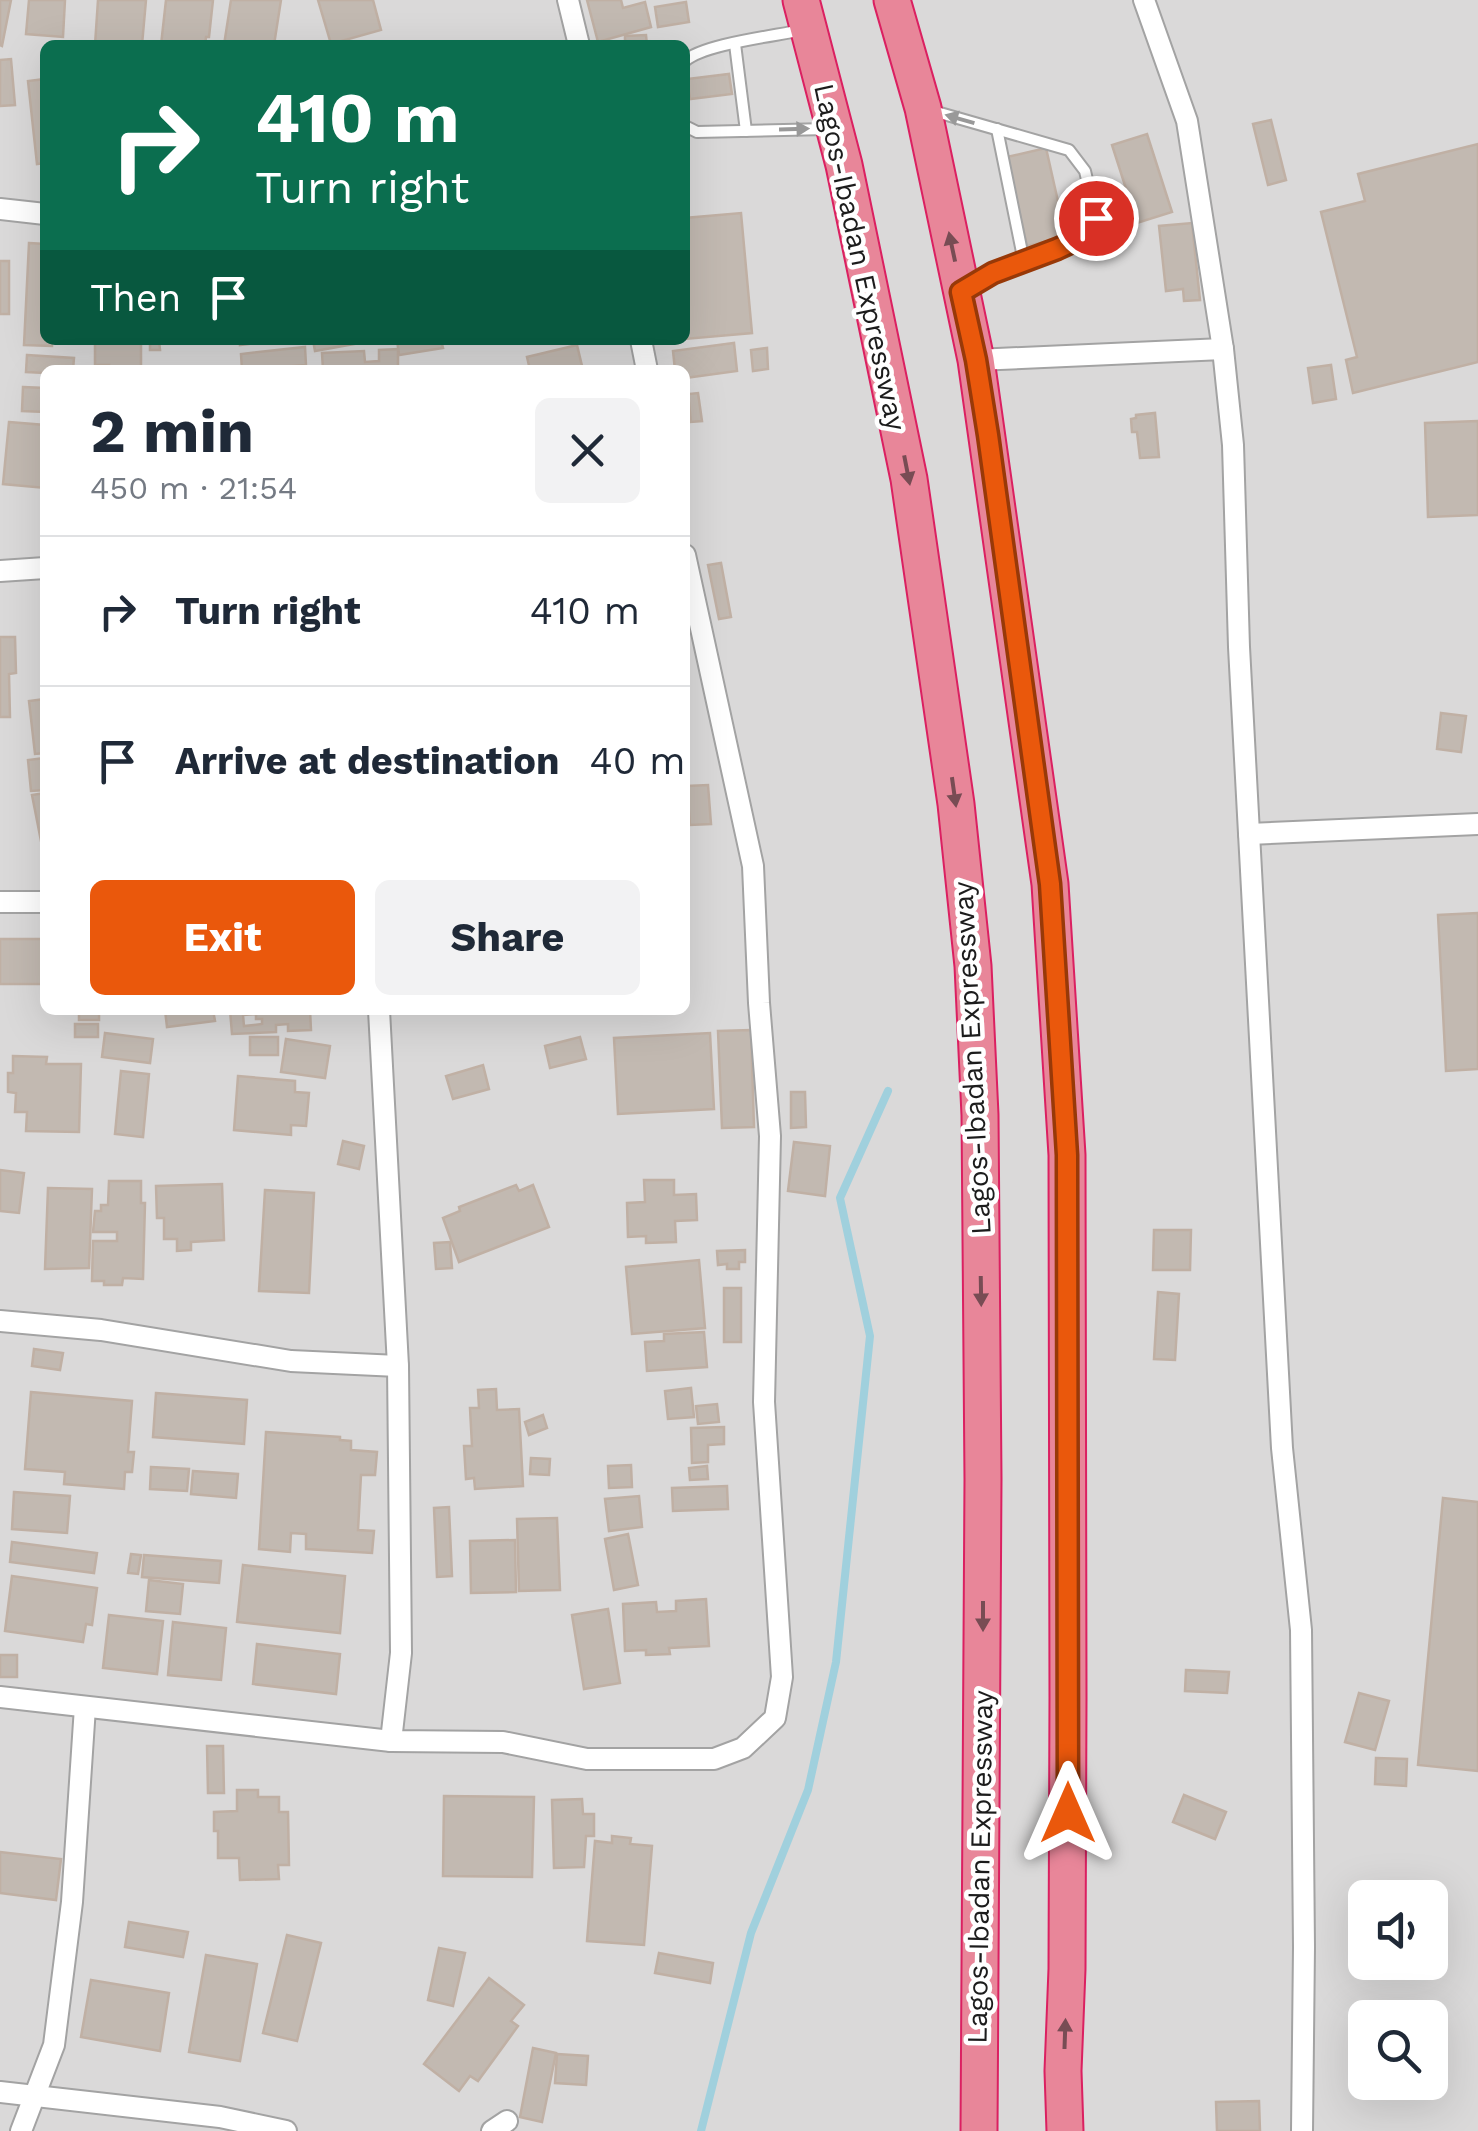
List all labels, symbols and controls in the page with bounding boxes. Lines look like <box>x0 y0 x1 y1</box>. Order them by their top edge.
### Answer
text: 410 m <box>255 77 460 159</box>
icon: right <box>90 80 220 210</box>
street label: Lagos-Ibadan Expressway <box>807 80 913 434</box>
one-way arrow <box>944 110 975 126</box>
one-way arrow <box>778 121 810 137</box>
text: Turn right <box>255 161 469 214</box>
pin <box>1054 176 1139 261</box>
icon: arrive <box>1069 191 1124 246</box>
one-way arrow <box>943 231 959 262</box>
icon: arrive <box>201 270 256 325</box>
text: Then <box>90 276 181 320</box>
text: 2 min <box>90 396 254 467</box>
button: close <box>535 398 640 503</box>
one-way arrow <box>900 455 915 487</box>
text: 450 m · 21:54 <box>90 469 297 507</box>
icon: right <box>90 584 145 639</box>
text: Turn right <box>175 589 361 633</box>
text: 410 m <box>530 589 640 633</box>
icon: arrive <box>90 734 145 789</box>
text: Arrive at destination <box>175 739 560 783</box>
text: 40 m <box>590 739 686 783</box>
one-way arrow <box>946 777 962 808</box>
button: Exit <box>90 880 355 995</box>
button: Share <box>375 880 640 995</box>
street label: Lagos-Ibadan Expressway <box>946 880 998 1236</box>
one-way arrow <box>974 1275 990 1307</box>
one-way arrow <box>974 1600 990 1632</box>
street label: Lagos-Ibadan Expressway <box>960 1689 1000 2044</box>
position arrow <box>1016 1761 1120 1865</box>
map controls <box>1348 1880 1448 2100</box>
button: sound <box>1348 1880 1448 1980</box>
button: search <box>1348 2000 1448 2100</box>
one-way arrow <box>1057 2017 1073 2049</box>

